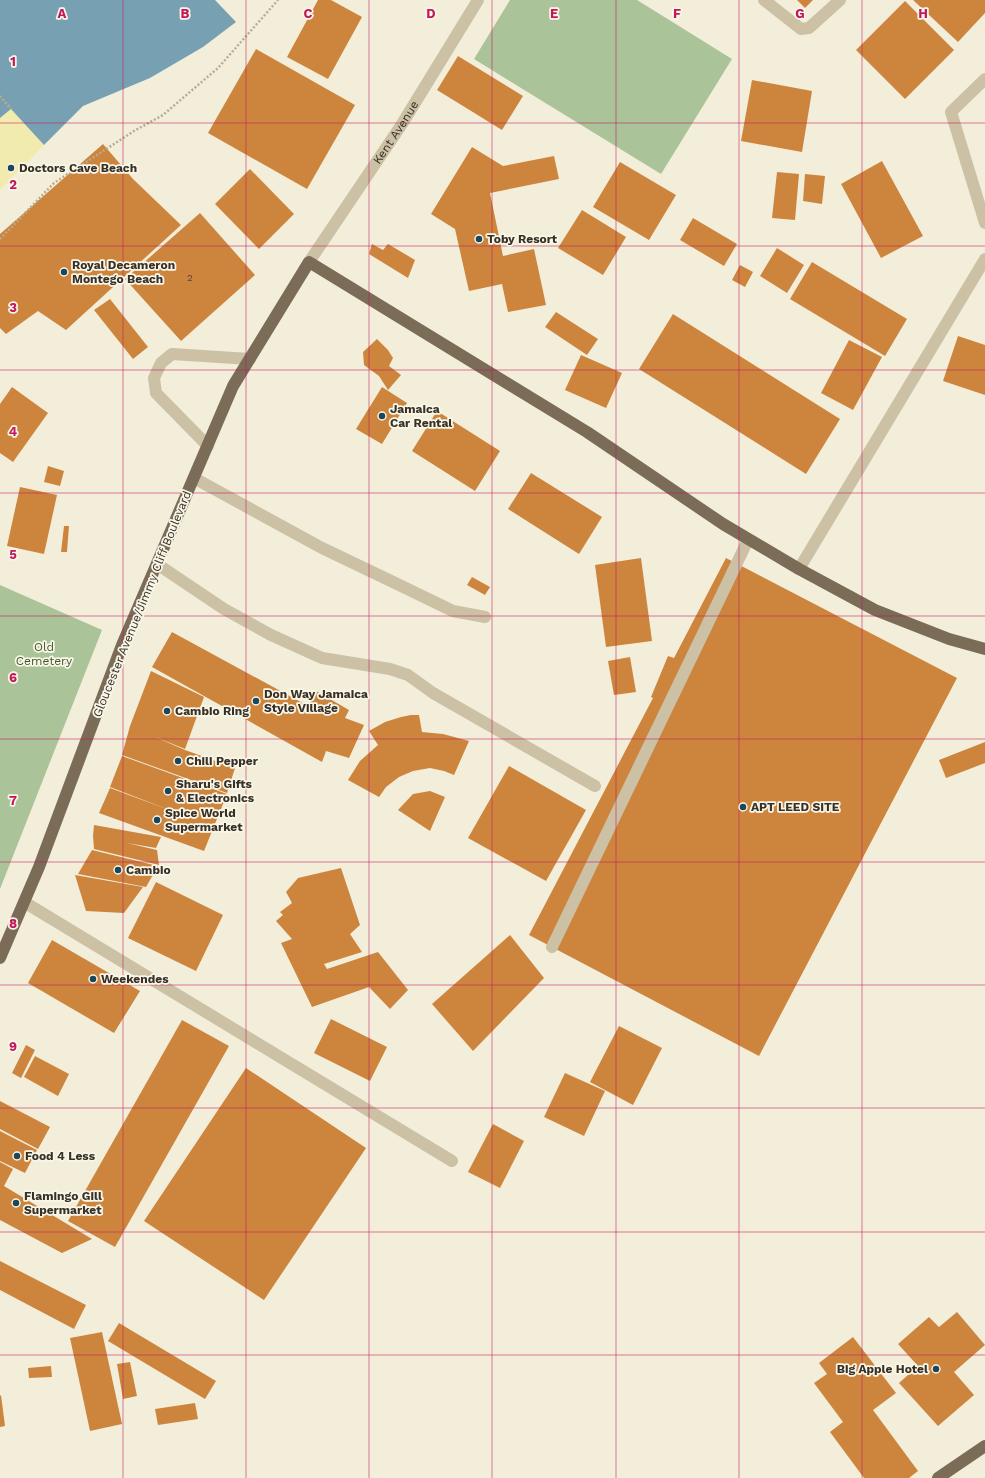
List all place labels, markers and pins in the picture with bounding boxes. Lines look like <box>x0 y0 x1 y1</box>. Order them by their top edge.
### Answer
place label: Doctors Cave Beach <box>19 161 137 175</box>
marker: Doctors Cave Beach <box>6 163 16 173</box>
place label: Toby Resort <box>487 232 558 246</box>
marker: Toby Resort <box>474 234 484 244</box>
place label: Royal Decameron Montego Beach <box>72 258 175 286</box>
marker: Royal Decameron Montego Beach <box>59 267 69 277</box>
place label: Jamaica Car Rental <box>390 402 452 430</box>
marker: Jamaica Car Rental <box>377 411 387 421</box>
place label: Don Way Jamaica Style Village <box>264 687 368 715</box>
marker: Don Way Jamaica Style Village <box>251 696 261 706</box>
place label: Cambio Ring <box>175 704 249 718</box>
marker: Cambio Ring <box>162 706 172 716</box>
place label: Chili Pepper <box>186 754 259 768</box>
marker: Chili Pepper <box>173 756 183 766</box>
place label: Sharu's Gifts & Electronics <box>176 777 255 805</box>
marker: Sharu's Gifts & Electronics <box>163 786 173 796</box>
place label: APT LEED SITE <box>751 800 840 814</box>
marker: APT LEED SITE <box>738 802 748 812</box>
place label: Spice World Supermarket <box>165 806 243 834</box>
marker: Spice World Supermarket <box>152 815 162 825</box>
place label: Cambio <box>126 863 171 877</box>
marker: Cambio <box>113 865 123 875</box>
place label: Weekendes <box>101 972 169 986</box>
marker: Weekendes <box>88 974 98 984</box>
place label: Food 4 Less <box>25 1149 96 1163</box>
marker: Food 4 Less <box>12 1151 22 1161</box>
place label: Flamingo Gill Supermarket <box>24 1189 102 1217</box>
marker: Flamingo Gill Supermarket <box>11 1198 21 1208</box>
place label: Big Apple Hotel <box>837 1362 928 1376</box>
marker: Big Apple Hotel <box>931 1364 941 1374</box>

